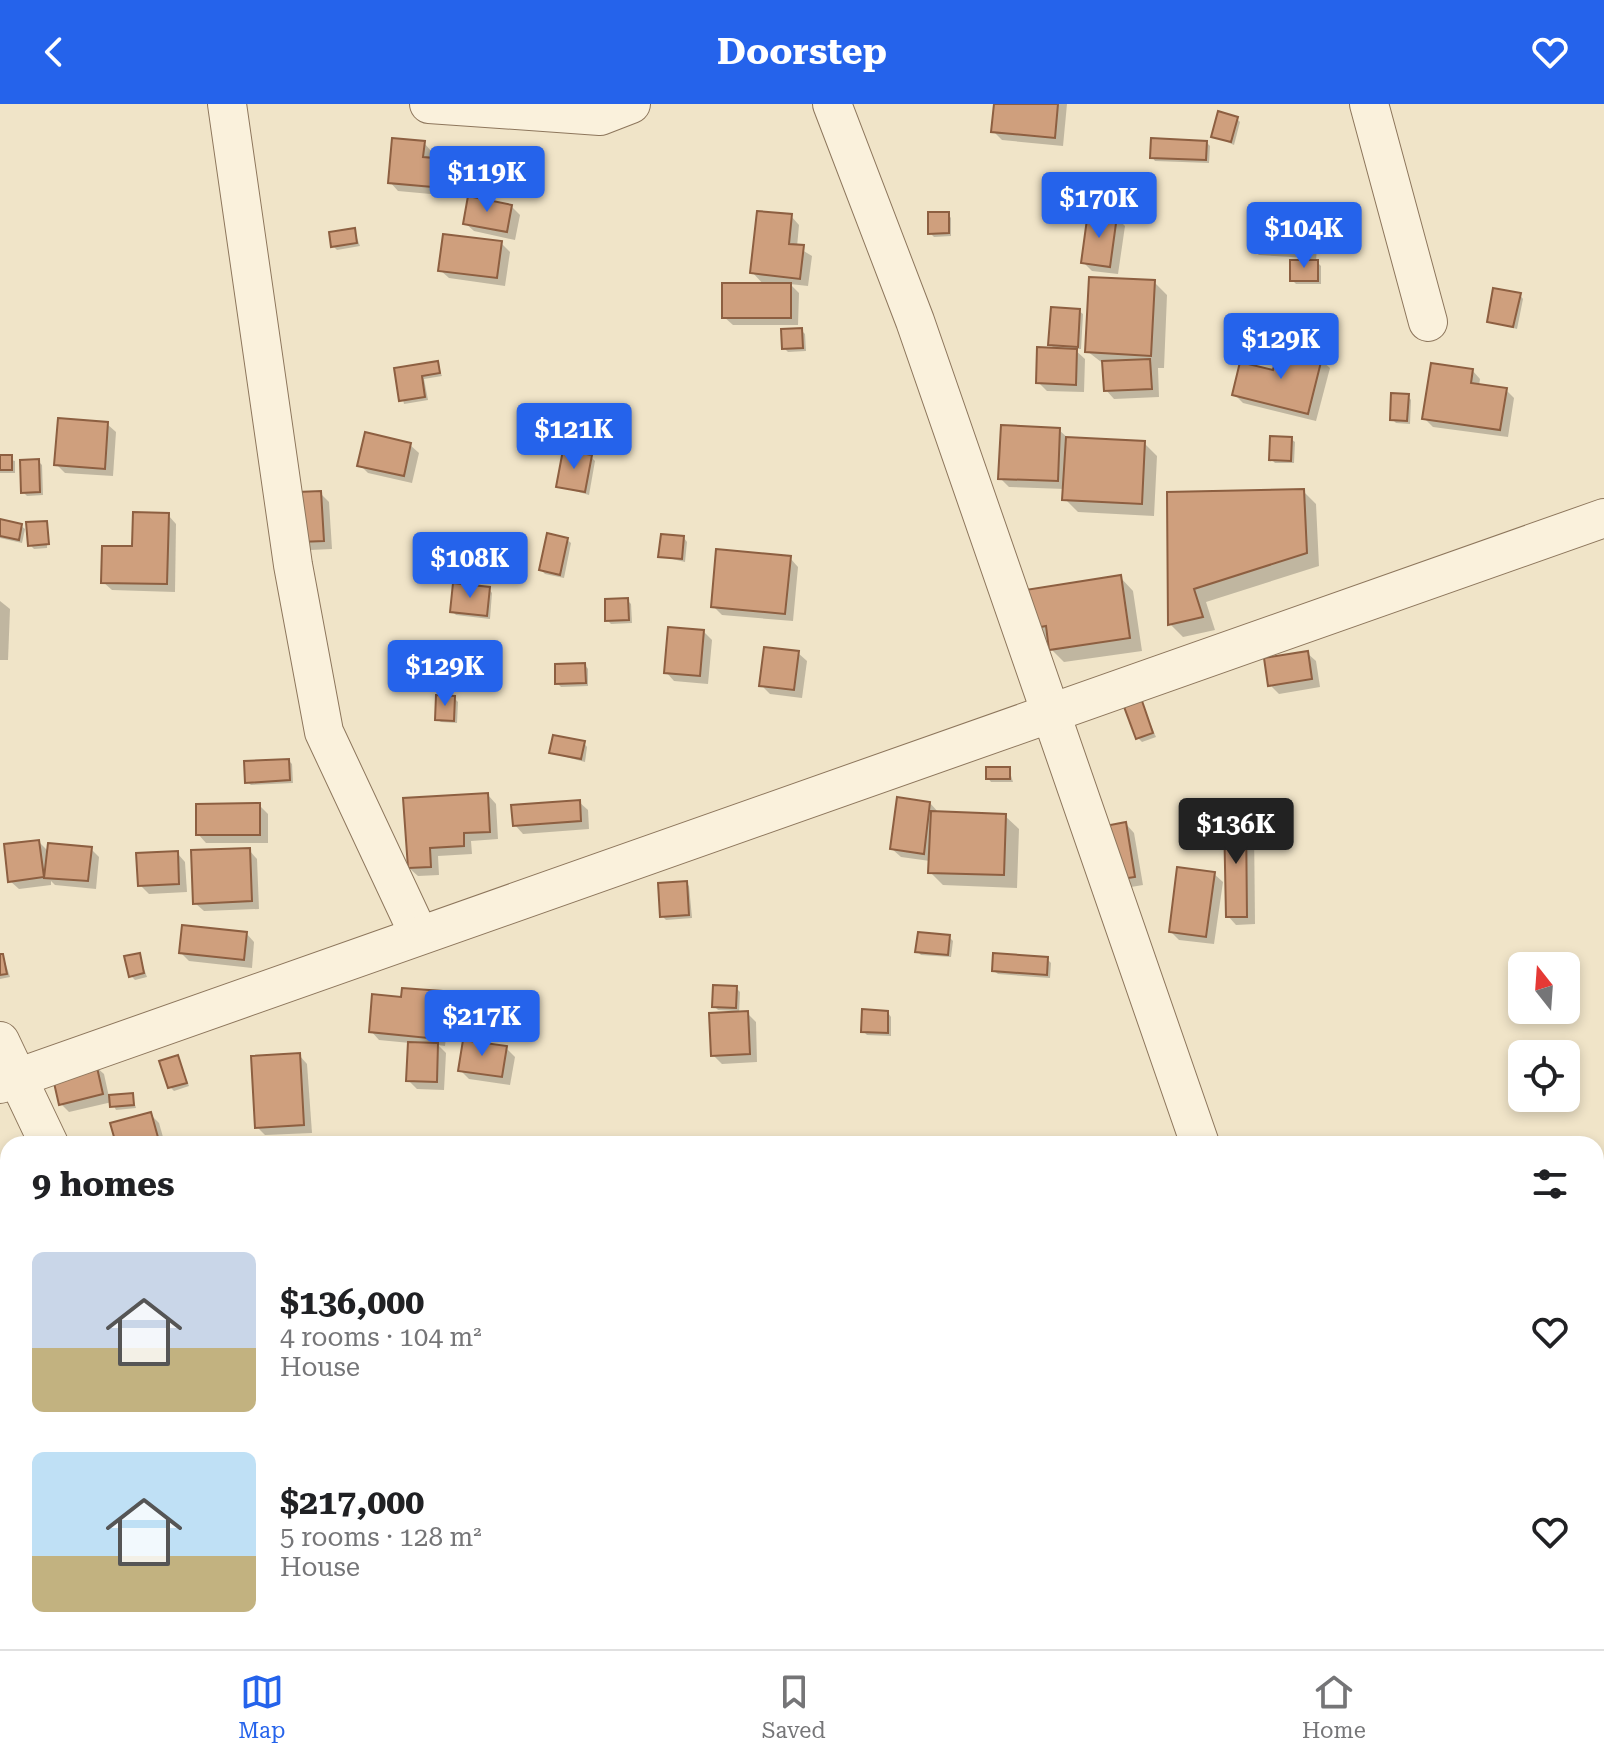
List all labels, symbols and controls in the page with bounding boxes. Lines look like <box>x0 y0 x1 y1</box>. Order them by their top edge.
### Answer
icon: back <box>32 30 76 74</box>
icon: heart <box>1528 30 1572 74</box>
text: Doorstep <box>717 31 887 73</box>
pin: $119K <box>431 146 543 214</box>
text: $119K <box>448 157 526 187</box>
pin: $170K <box>1043 172 1155 240</box>
text: $170K <box>1060 183 1138 213</box>
pin: $104K <box>1248 202 1360 270</box>
text: $104K <box>1265 213 1343 243</box>
pin: $129K <box>1225 313 1337 381</box>
text: $129K <box>1242 324 1320 354</box>
pin: $121K <box>518 403 630 471</box>
text: $121K <box>535 414 613 444</box>
pin: $108K <box>414 532 526 600</box>
text: $108K <box>431 543 509 573</box>
pin: $129K <box>389 640 501 708</box>
text: $129K <box>406 651 484 681</box>
pin: $136K <box>1180 798 1292 866</box>
text: $136K <box>1197 809 1275 839</box>
north arrow <box>1508 952 1580 1024</box>
map controls <box>1508 952 1580 1112</box>
pin: $217K <box>426 990 538 1058</box>
text: $217K <box>443 1001 521 1031</box>
button: locate <box>1508 1040 1580 1112</box>
icon: filters <box>1528 1162 1572 1206</box>
text: 9 homes <box>32 1164 175 1204</box>
text: $136,000 <box>280 1282 424 1322</box>
icon: home <box>96 1284 192 1380</box>
icon: heart <box>1528 1310 1572 1354</box>
text: 4 rooms · 104 m² <box>280 1322 482 1352</box>
text: House <box>280 1352 360 1382</box>
text: $217,000 <box>280 1482 424 1522</box>
icon: home <box>96 1484 192 1580</box>
icon: heart <box>1528 1510 1572 1554</box>
text: 5 rooms · 128 m² <box>280 1522 482 1552</box>
text: House <box>280 1552 360 1582</box>
tab: Map <box>238 1670 285 1743</box>
tab: Saved <box>762 1670 826 1743</box>
tab: Home <box>1302 1670 1366 1743</box>

